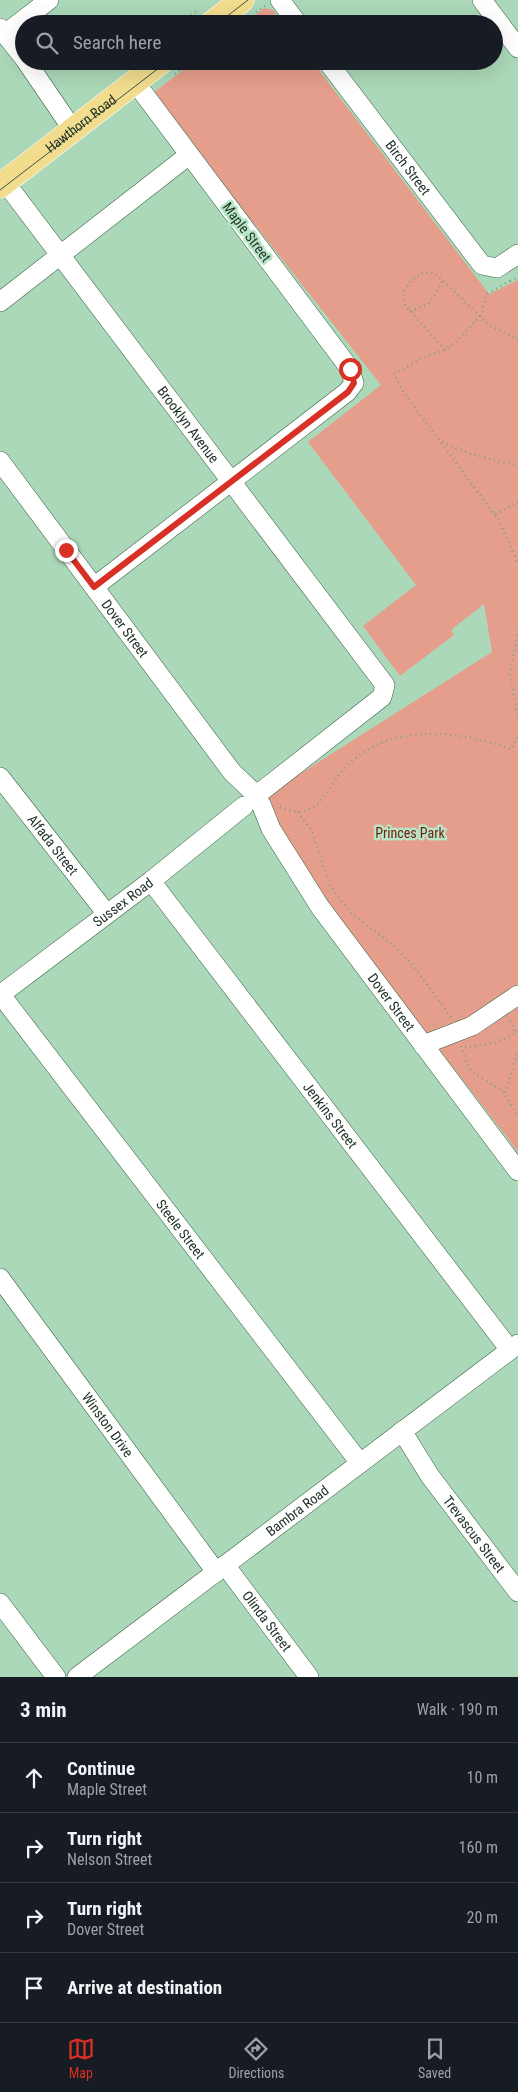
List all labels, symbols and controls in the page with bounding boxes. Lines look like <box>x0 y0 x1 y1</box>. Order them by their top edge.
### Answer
search box <box>15 15 503 70</box>
icon: search <box>33 29 61 57</box>
text: Search here <box>73 31 161 54</box>
street label: Hawthorn Road <box>42 91 119 156</box>
street label: Birch Street <box>382 137 434 198</box>
street label: Maple Street <box>220 199 274 265</box>
route start <box>339 358 362 381</box>
street label: Brooklyn Avenue <box>154 383 222 466</box>
route end <box>55 539 78 562</box>
street label: Dover Street <box>98 597 152 660</box>
street label: Alfada Street <box>24 811 81 878</box>
park label: Princes Park <box>375 825 445 841</box>
street label: Sussex Road <box>90 874 156 930</box>
street label: Dover Street <box>365 970 418 1034</box>
street label: Jenkins Street <box>300 1079 361 1151</box>
street label: Steele Street <box>153 1196 208 1262</box>
street label: Winston Drive <box>79 1389 137 1460</box>
street label: Bambra Road <box>263 1482 332 1539</box>
street label: Trevascus Street <box>440 1493 508 1576</box>
street label: Olinda Street <box>239 1588 295 1654</box>
text: 3 min <box>20 1698 67 1722</box>
text: Walk · 190 m <box>417 1700 498 1719</box>
text: Continue <box>67 1757 135 1780</box>
icon: ahead <box>20 1764 48 1792</box>
text: 10 m <box>466 1768 498 1787</box>
text: Maple Street <box>67 1780 147 1799</box>
text: Turn right <box>67 1827 142 1850</box>
icon: right <box>20 1834 48 1862</box>
text: 160 m <box>459 1838 498 1857</box>
text: Nelson Street <box>67 1850 152 1869</box>
text: Turn right <box>67 1897 142 1920</box>
icon: right <box>20 1904 48 1932</box>
text: 20 m <box>466 1908 498 1927</box>
text: Dover Street <box>67 1920 144 1939</box>
icon: arrive <box>20 1974 48 2002</box>
text: Arrive at destination <box>67 1976 222 1999</box>
tab: Map <box>67 2035 95 2081</box>
tab: Directions <box>228 2035 284 2081</box>
tab: Saved <box>418 2035 451 2081</box>

